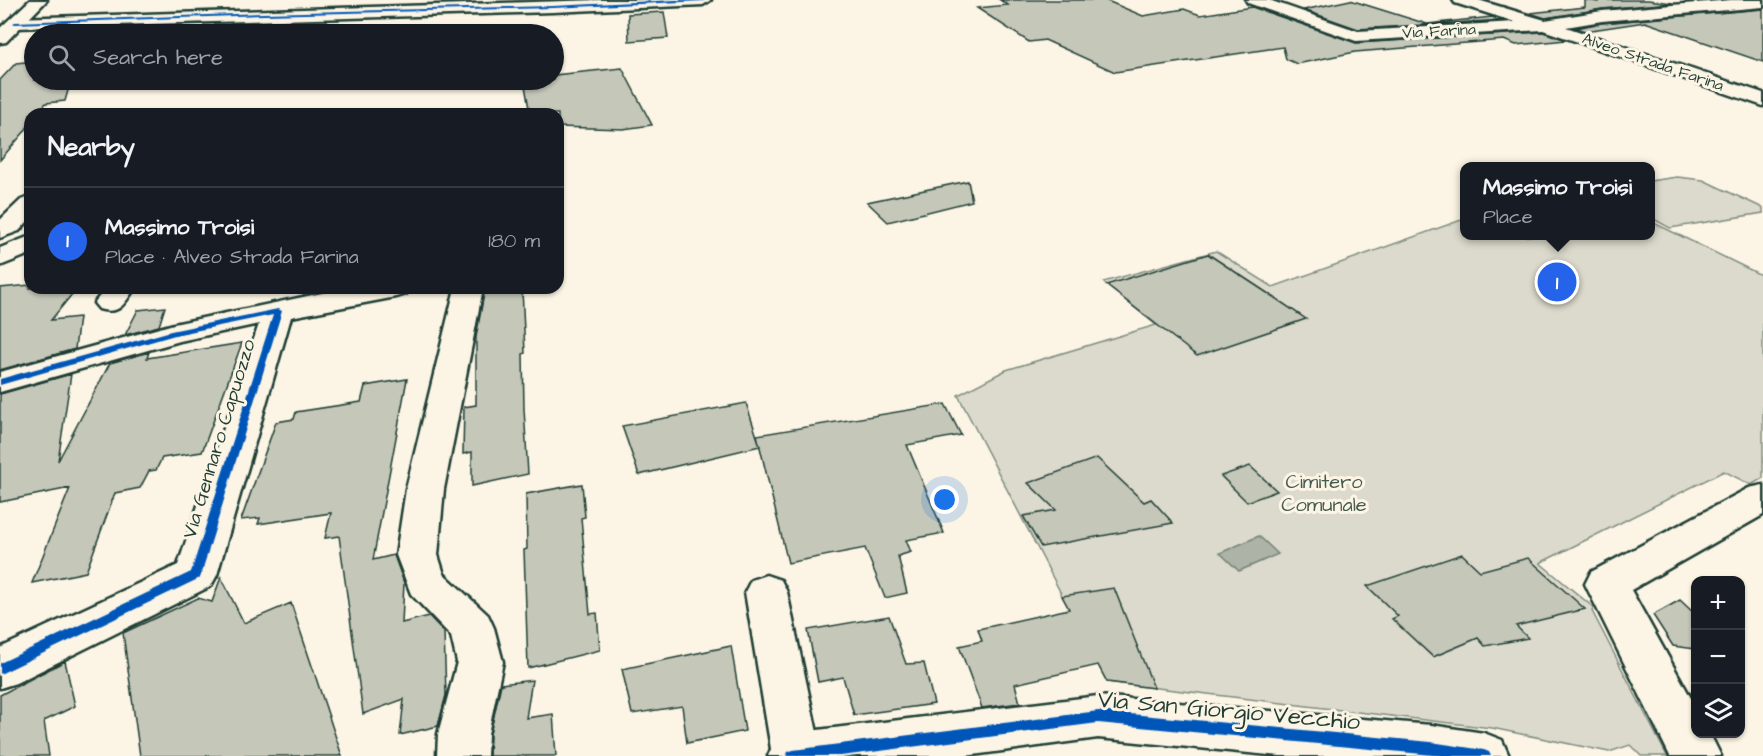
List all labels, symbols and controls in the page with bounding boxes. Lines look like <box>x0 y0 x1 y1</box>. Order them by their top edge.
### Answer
street label: Via Farina <box>1402 18 1476 44</box>
search box <box>24 24 564 90</box>
street label: Alveo Strada Farina <box>1579 27 1727 97</box>
icon: search <box>45 41 78 74</box>
text: Search here <box>93 42 223 73</box>
text: Nearby <box>48 129 135 165</box>
popup <box>1460 162 1655 240</box>
text: Massimo Troisi <box>1483 172 1632 203</box>
text: Place <box>1483 203 1533 231</box>
text: Massimo Troisi <box>105 212 254 243</box>
text: 1 <box>66 227 69 255</box>
text: 180 m <box>488 227 540 255</box>
text: Place · Alveo Strada Farina <box>105 243 359 271</box>
pin: 1 <box>1538 260 1576 304</box>
street label: Via Gennaro Capuozzo <box>175 336 263 542</box>
park label: Cimitero Comunale <box>1281 468 1367 519</box>
your location <box>930 485 959 514</box>
map controls <box>1691 576 1745 738</box>
button: + <box>1691 576 1745 630</box>
button: − <box>1691 630 1745 684</box>
street label: Via San Giorgio Vecchio <box>1096 683 1362 740</box>
button: layers <box>1691 684 1745 738</box>

